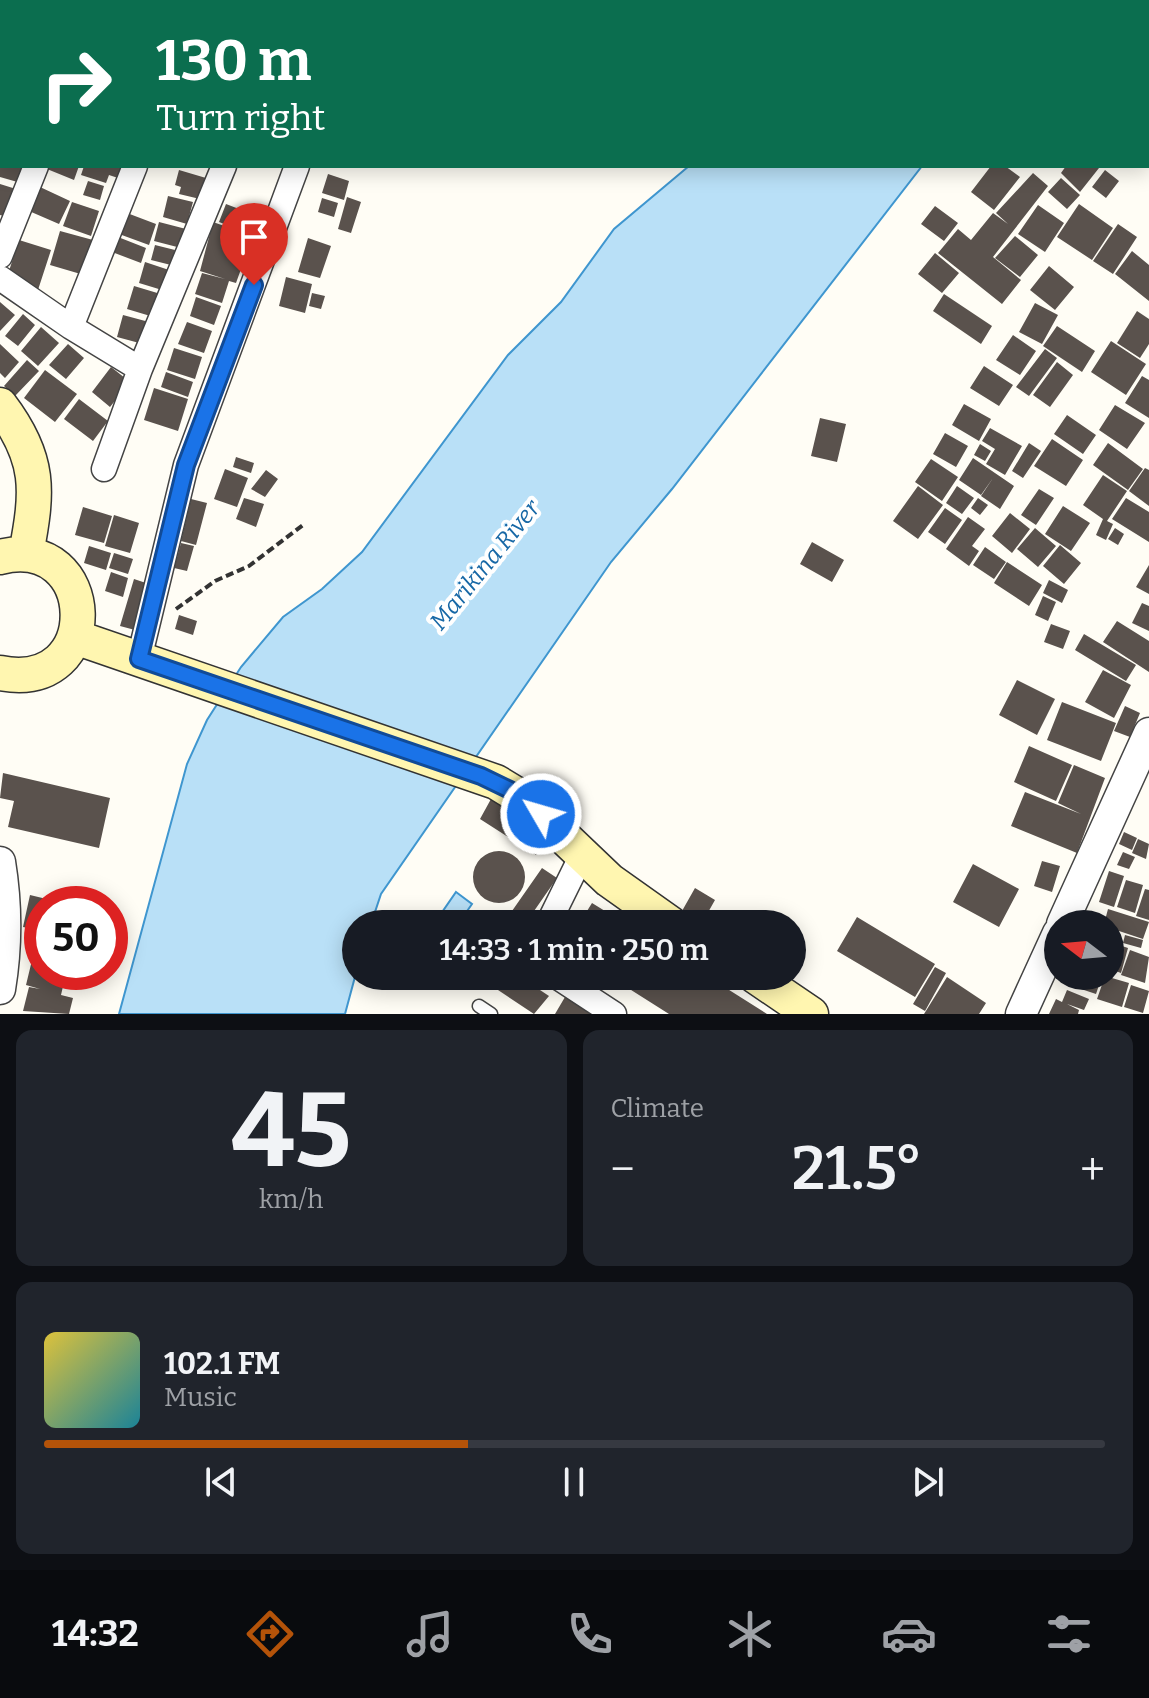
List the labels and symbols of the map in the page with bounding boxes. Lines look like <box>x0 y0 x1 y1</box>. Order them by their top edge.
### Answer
pin <box>220 203 288 285</box>
water label: Marikina River <box>424 494 547 635</box>
position arrow <box>499 772 583 856</box>
speed limit sign: 50 <box>24 886 128 990</box>
north arrow <box>1044 910 1124 990</box>

